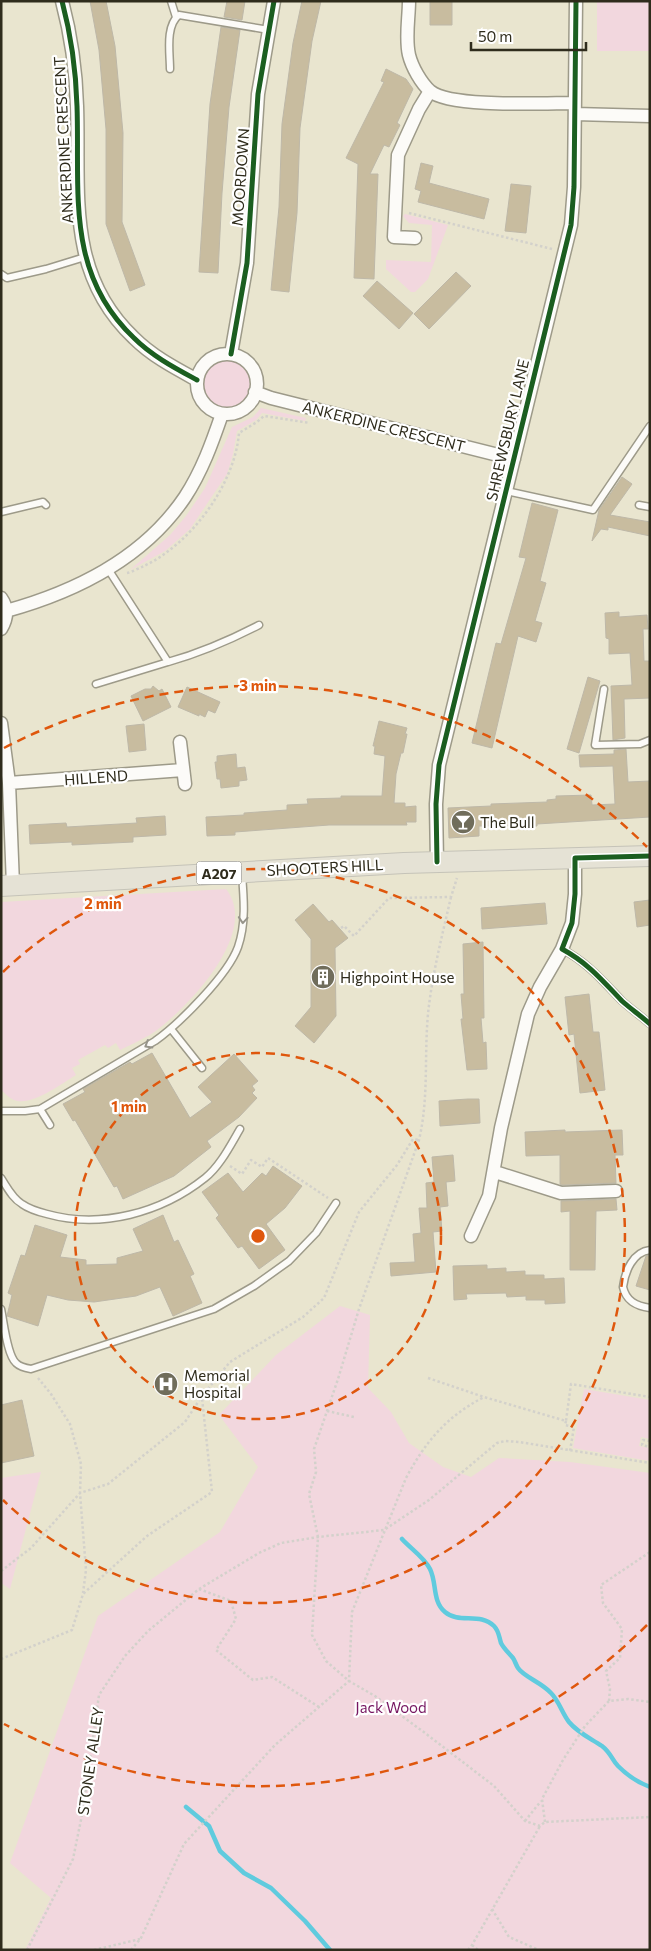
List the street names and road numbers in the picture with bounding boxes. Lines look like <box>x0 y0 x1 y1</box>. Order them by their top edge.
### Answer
street label: ANKERDINE CRESCENT <box>50 56 76 224</box>
street label: MOORDOWN <box>228 127 252 227</box>
street label: SHREWSBURY LANE <box>482 357 532 503</box>
street label: ANKERDINE CRESCENT <box>301 397 468 455</box>
street label: HILLEND <box>64 766 128 788</box>
street label: SHOOTERS HILL <box>266 855 384 879</box>
road number: A207 <box>196 861 242 884</box>
street label: STONEY ALLEY <box>73 1706 107 1816</box>

